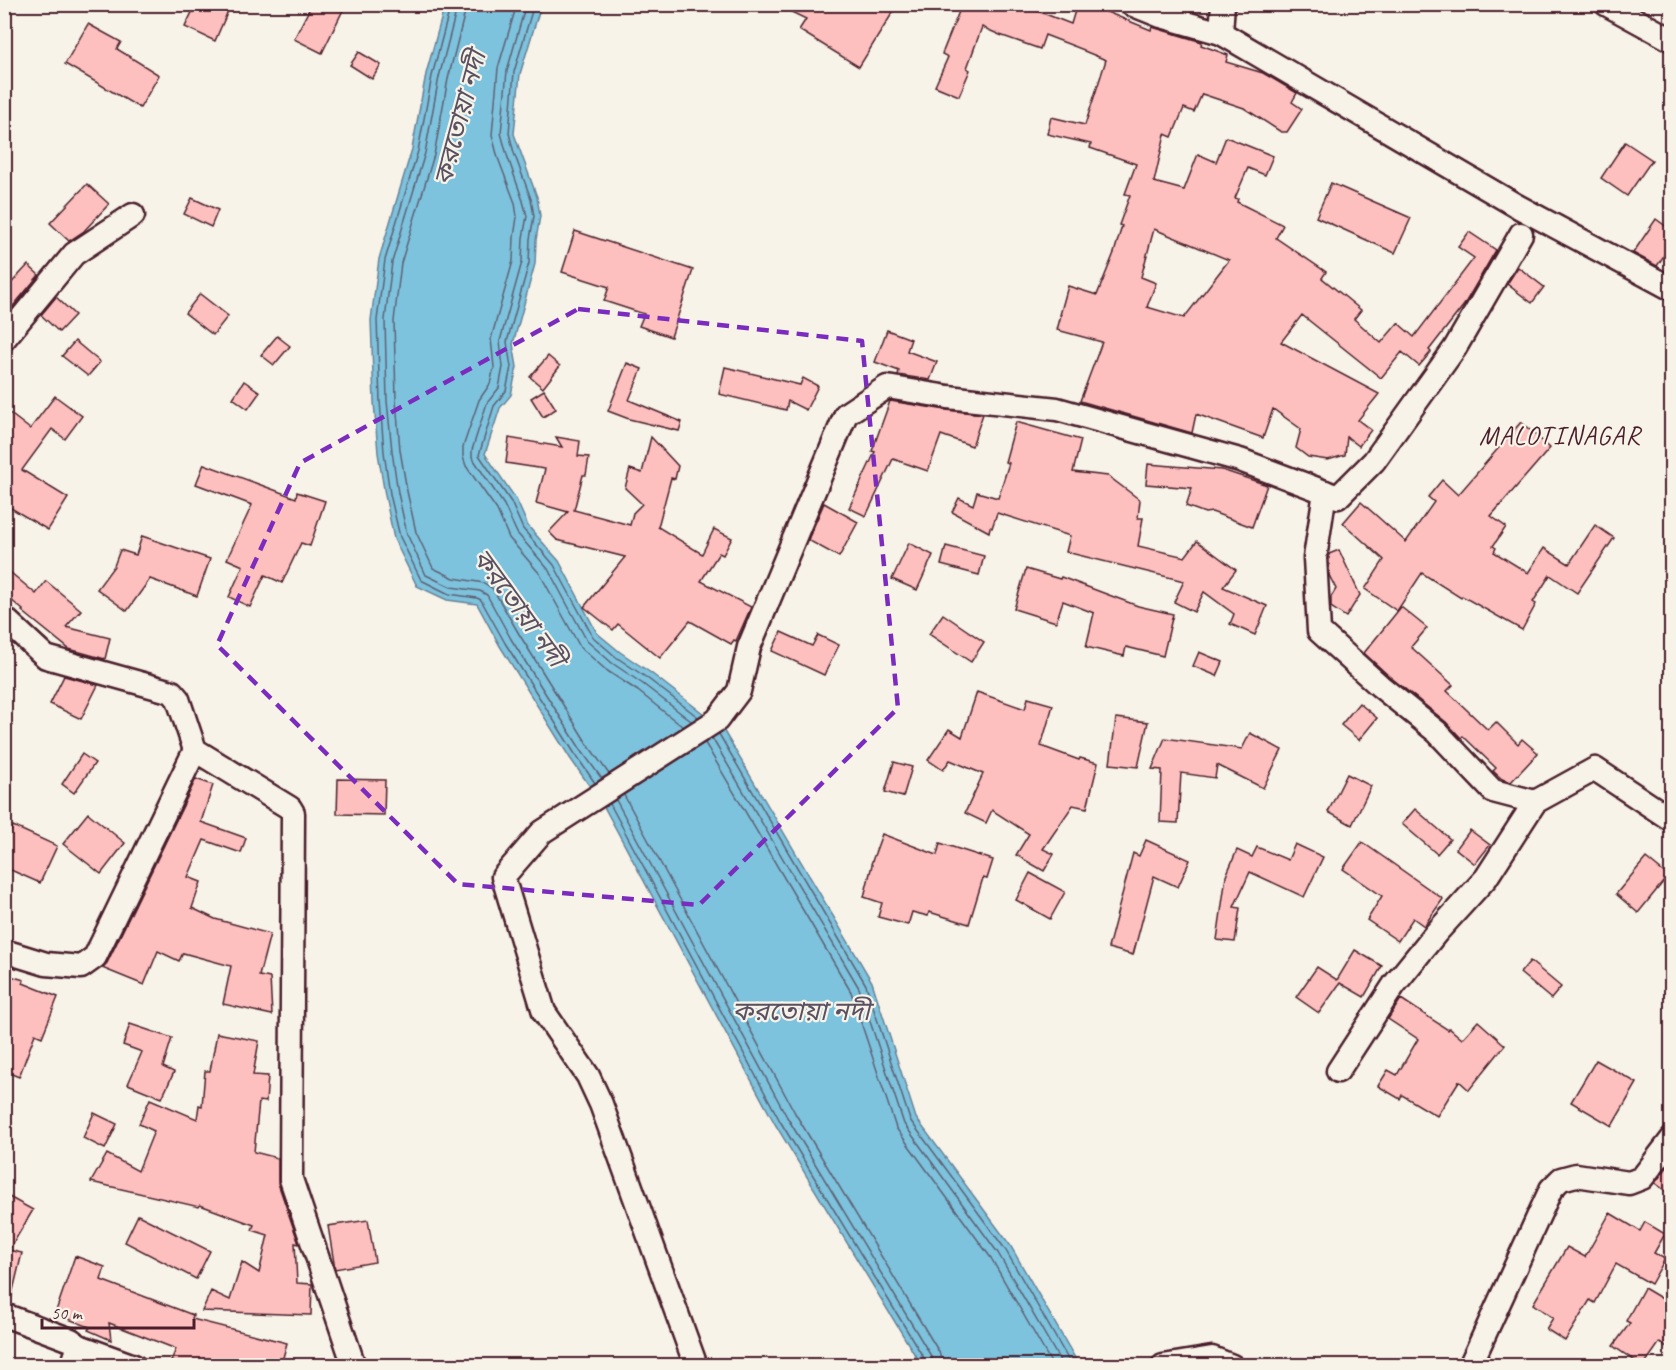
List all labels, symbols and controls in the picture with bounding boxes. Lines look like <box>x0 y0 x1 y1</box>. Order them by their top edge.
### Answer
water label: করতোয়া নদী <box>426 42 495 189</box>
district label: MALOTINAGAR <box>1479 419 1643 452</box>
water label: করতোয়া নদী <box>465 543 576 677</box>
water label: করতোয়া নদী <box>732 995 875 1028</box>
scale bar <box>42 1292 194 1330</box>
text: 50 m <box>51 1302 84 1324</box>

